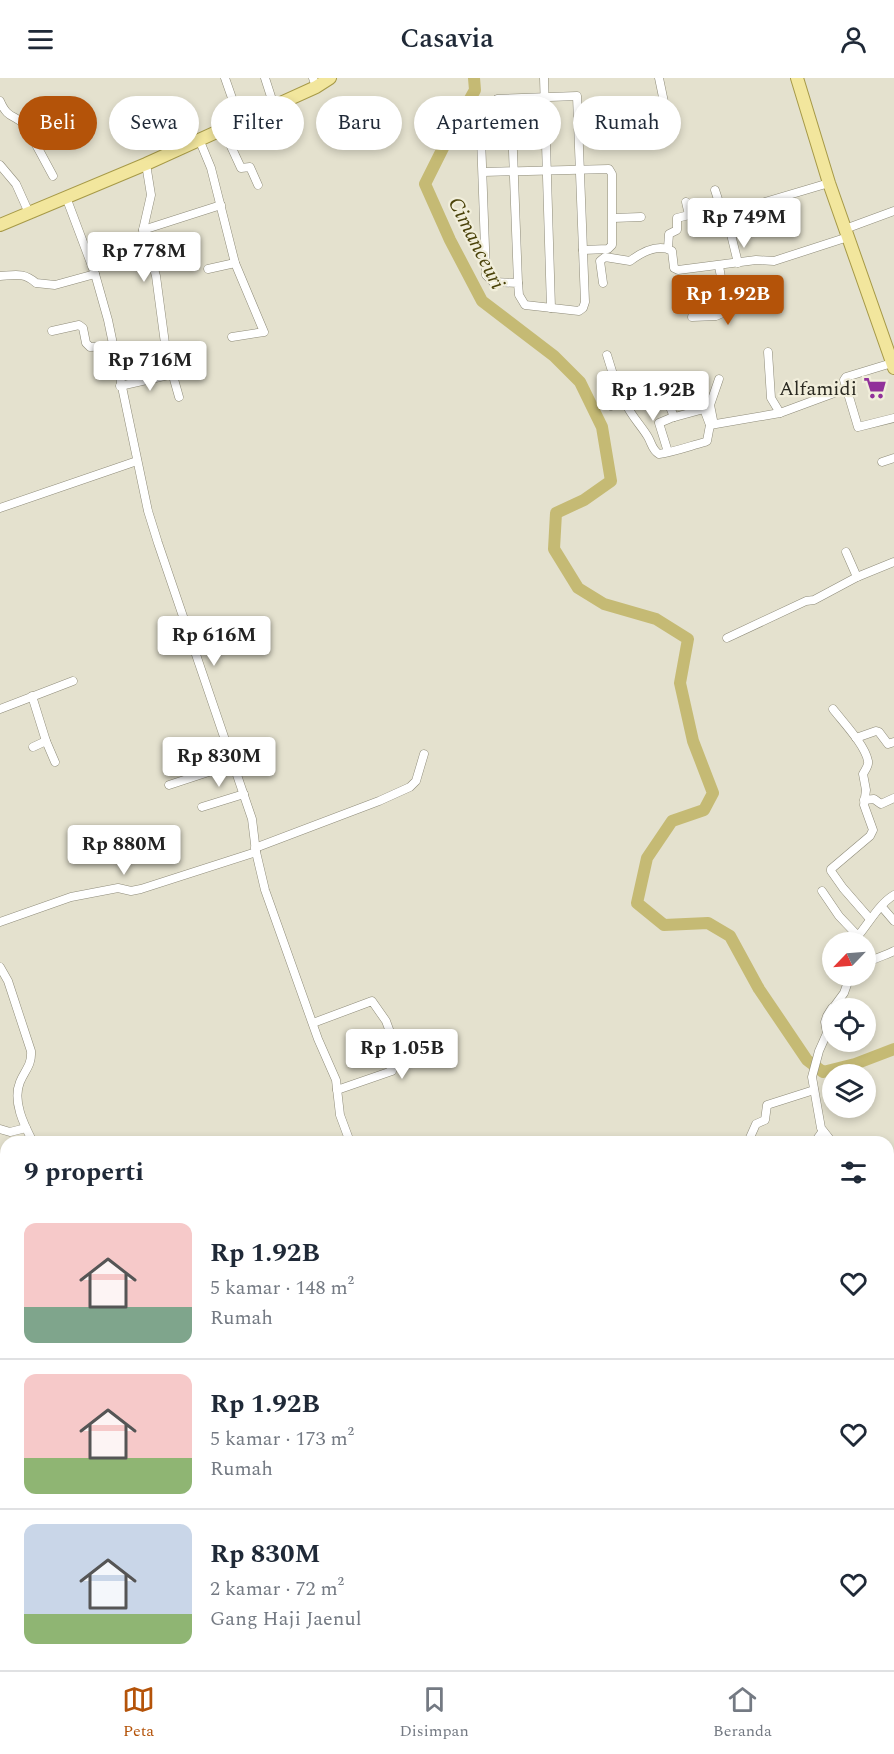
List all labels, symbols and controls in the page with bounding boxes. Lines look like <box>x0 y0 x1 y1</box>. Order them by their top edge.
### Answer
text: Casavia <box>400 18 494 60</box>
icon: menu <box>24 23 57 56</box>
icon: person <box>837 23 870 56</box>
chip: Beli <box>18 96 97 150</box>
chip: Sewa <box>109 96 199 150</box>
chip: Filter <box>211 96 304 150</box>
chip: Baru <box>316 96 402 150</box>
chip: Apartemen <box>414 96 561 150</box>
chip: Rumah <box>573 96 681 150</box>
water label: Cimanceuri <box>439 192 513 295</box>
pin: Rp 749M <box>689 198 799 249</box>
text: Rp 749M <box>702 202 786 232</box>
pin: Rp 778M <box>89 232 199 283</box>
text: Rp 778M <box>102 236 186 266</box>
pin: Rp 1.92B <box>666 275 790 326</box>
text: Rp 1.92B <box>686 279 770 309</box>
pin: Rp 716M <box>95 341 205 392</box>
text: Rp 716M <box>108 345 192 375</box>
pin: Rp 1.92B <box>591 371 715 422</box>
place label: Alfamidi <box>779 374 857 404</box>
text: Rp 1.92B <box>611 375 695 405</box>
supermarket icon: Alfamidi <box>862 375 888 401</box>
pin: Rp 616M <box>159 616 269 667</box>
text: Rp 616M <box>172 620 256 650</box>
pin: Rp 830M <box>164 737 274 788</box>
text: Rp 830M <box>177 741 261 771</box>
pin: Rp 880M <box>69 825 179 876</box>
text: Rp 880M <box>82 829 166 859</box>
north arrow <box>822 932 876 986</box>
map controls <box>822 932 876 1118</box>
button: locate <box>822 998 876 1052</box>
pin: Rp 1.05B <box>340 1029 464 1080</box>
text: Rp 1.05B <box>360 1033 444 1063</box>
button: layers <box>822 1064 876 1118</box>
text: 9 properti <box>24 1152 144 1192</box>
icon: filters <box>837 1156 870 1189</box>
text: Rp 1.92B <box>210 1233 320 1273</box>
icon: home <box>72 1247 144 1319</box>
icon: heart <box>837 1267 870 1300</box>
text: 5 kamar · 148 m² <box>210 1273 354 1303</box>
text: Rumah <box>210 1303 273 1333</box>
text: Rp 1.92B <box>210 1384 320 1424</box>
icon: home <box>72 1398 144 1470</box>
icon: heart <box>837 1418 870 1451</box>
text: 5 kamar · 173 m² <box>210 1424 354 1454</box>
text: Rumah <box>210 1454 273 1484</box>
text: Rp 830M <box>210 1534 320 1574</box>
icon: home <box>72 1548 144 1620</box>
icon: heart <box>837 1568 870 1601</box>
text: 2 kamar · 72 m² <box>210 1574 344 1604</box>
text: Gang Haji Jaenul <box>210 1604 362 1634</box>
tab: Peta <box>122 1683 155 1743</box>
tab: Disimpan <box>399 1683 469 1743</box>
tab: Beranda <box>713 1683 772 1743</box>

